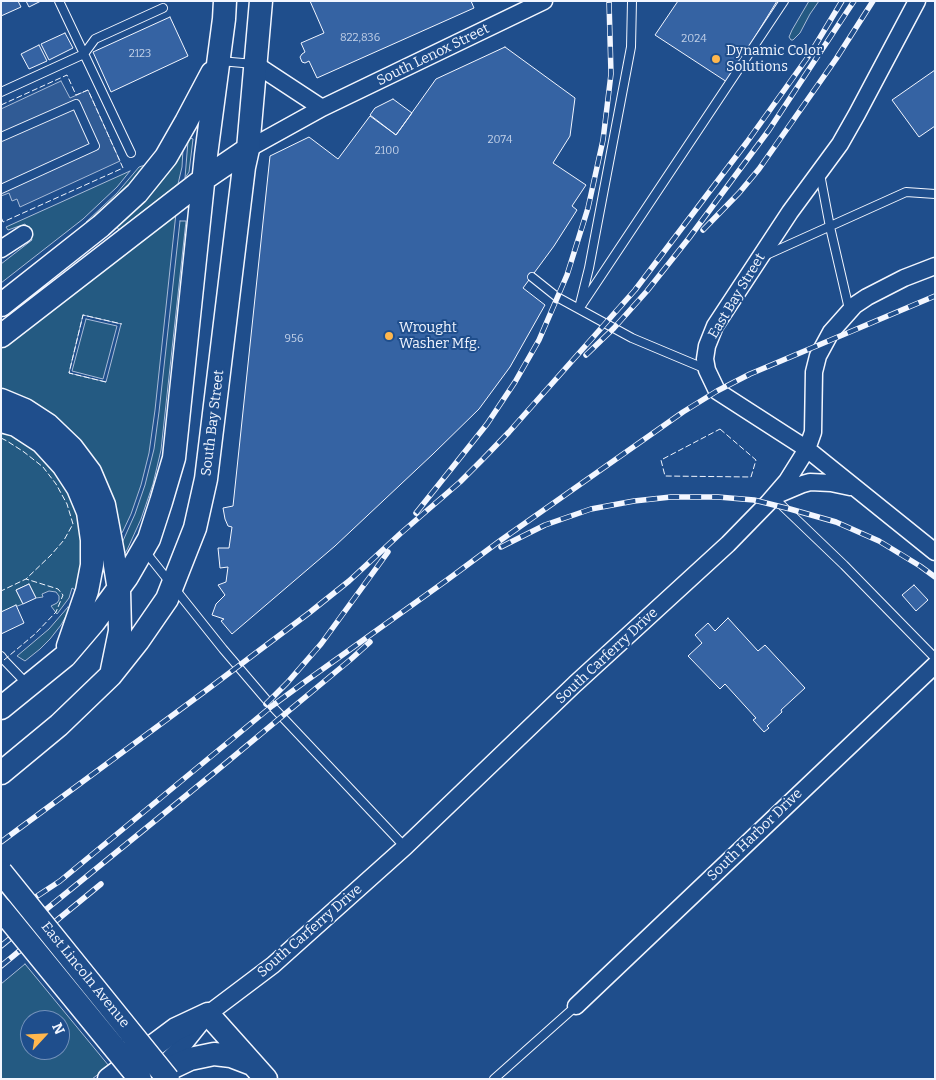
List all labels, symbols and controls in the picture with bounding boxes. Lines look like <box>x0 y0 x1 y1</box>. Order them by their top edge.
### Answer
street label: South Lenox Street <box>374 20 492 90</box>
house number: 822,836 <box>340 31 380 45</box>
house number: 2024 <box>681 32 707 46</box>
place label: Dynamic Color Solutions <box>726 43 822 75</box>
house number: 2123 <box>129 47 151 61</box>
marker: Dynamic Color Solutions <box>710 53 722 65</box>
house number: 2074 <box>488 133 512 147</box>
house number: 2100 <box>375 144 399 158</box>
street label: East Bay Street <box>705 250 769 342</box>
place label: Wrought Washer Mfg. <box>399 320 480 352</box>
marker: Wrought Washer Mfg. <box>383 330 395 342</box>
house number: 956 <box>285 332 303 346</box>
street label: South Bay Street <box>198 369 228 477</box>
street label: South Carferry Drive <box>553 604 661 708</box>
street label: South Harbor Drive <box>704 785 806 885</box>
street label: South Carferry Drive <box>254 881 366 981</box>
street label: East Lincoln Avenue <box>37 919 133 1031</box>
north arrow <box>20 1010 70 1060</box>
text: N <box>48 1020 68 1037</box>

